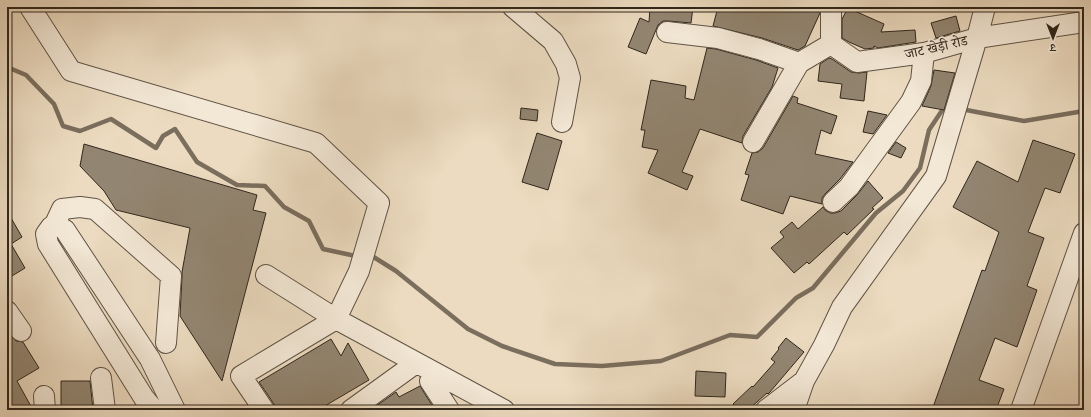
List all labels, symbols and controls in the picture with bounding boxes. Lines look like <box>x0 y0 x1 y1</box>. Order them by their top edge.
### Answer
north arrow <box>1033 18 1073 58</box>
street label: जाट खेड़ी रोड <box>902 31 970 62</box>
text: उ <box>1049 41 1057 52</box>

